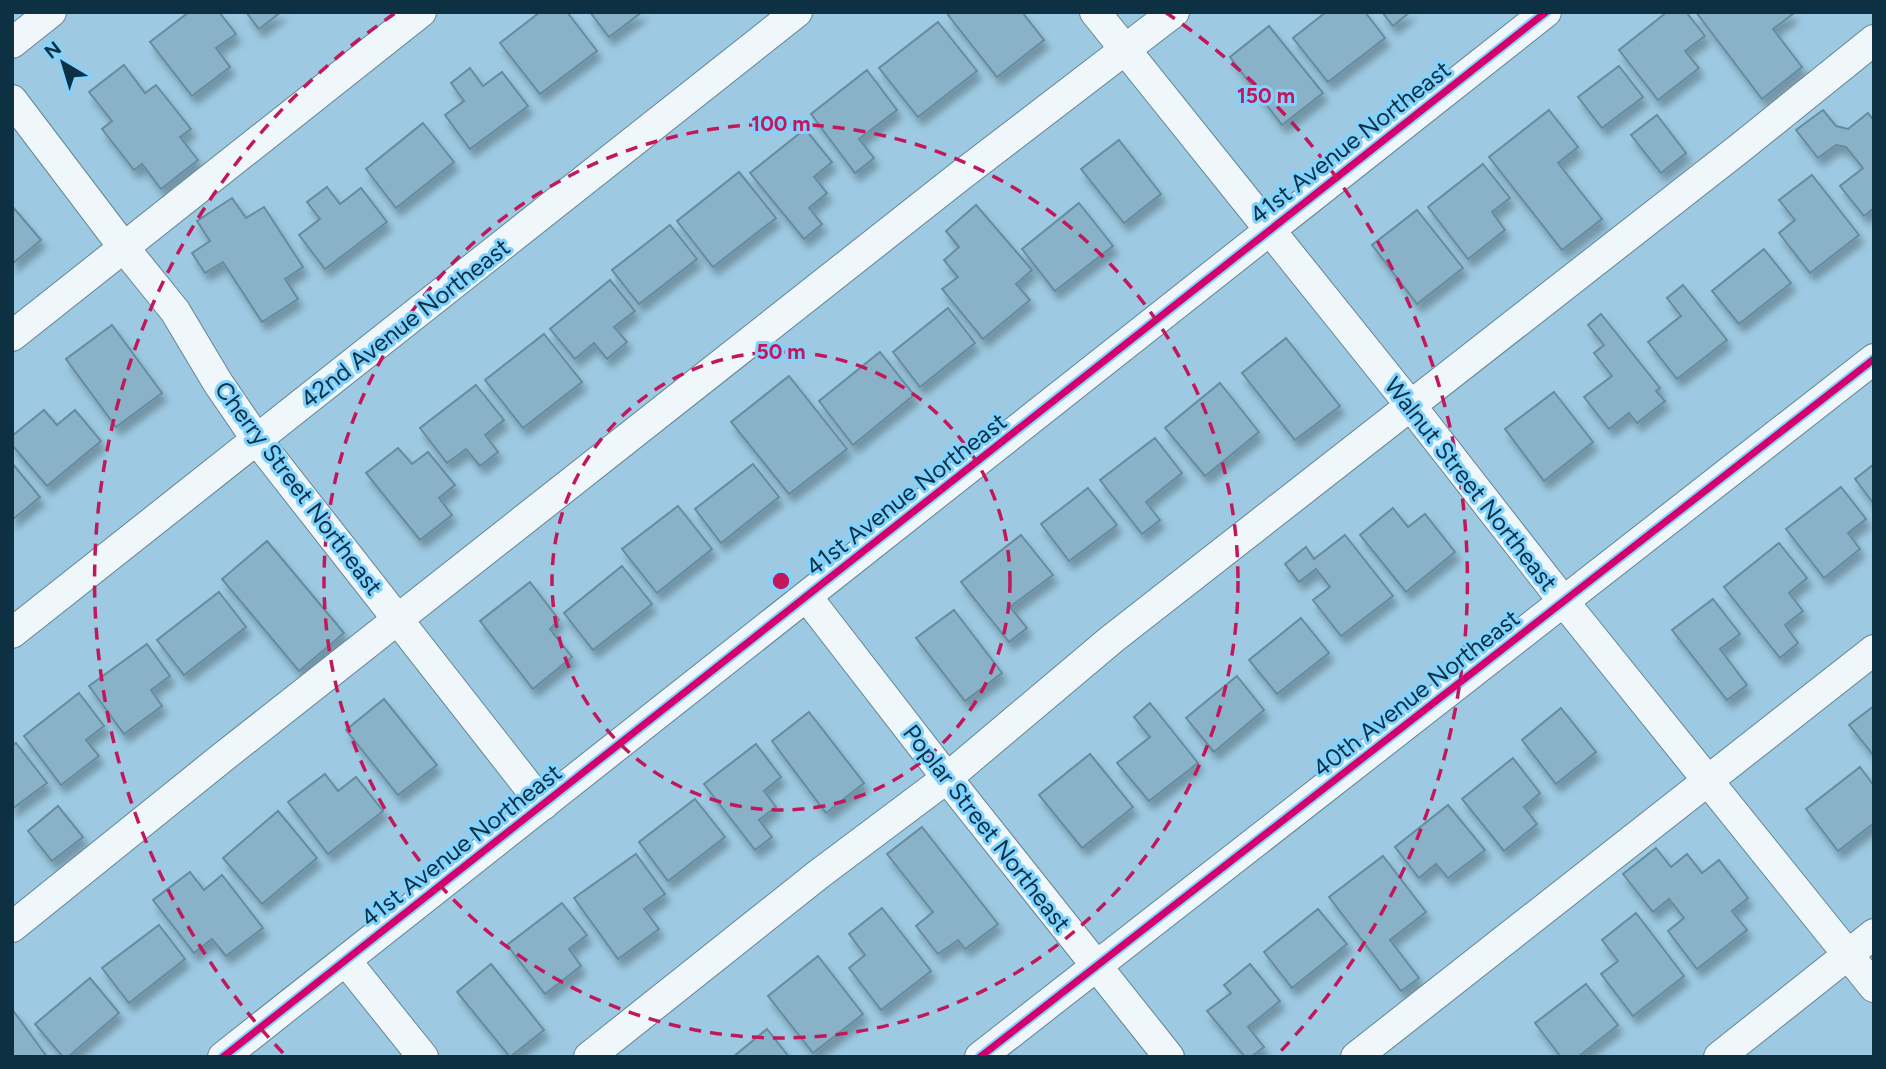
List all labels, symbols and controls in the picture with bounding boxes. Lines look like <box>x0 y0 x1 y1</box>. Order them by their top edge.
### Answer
north arrow <box>28 28 98 98</box>
text: N <box>40 36 66 64</box>
street label: 41st Avenue Northeast <box>1244 55 1456 229</box>
text: 150 m <box>1237 83 1295 108</box>
text: 100 m <box>751 111 811 136</box>
street label: 42nd Avenue Northeast <box>295 232 515 414</box>
text: 50 m <box>756 339 806 364</box>
street label: Walnut Street Northeast <box>1379 371 1563 597</box>
street label: Cherry Street Northeast <box>209 375 389 601</box>
street label: 41st Avenue Northeast <box>800 407 1012 581</box>
centre of rings <box>769 569 793 593</box>
street label: 40th Avenue Northeast <box>1307 603 1525 783</box>
street label: Poplar Street Northeast <box>897 719 1077 937</box>
street label: 41st Avenue Northeast <box>355 758 567 932</box>

